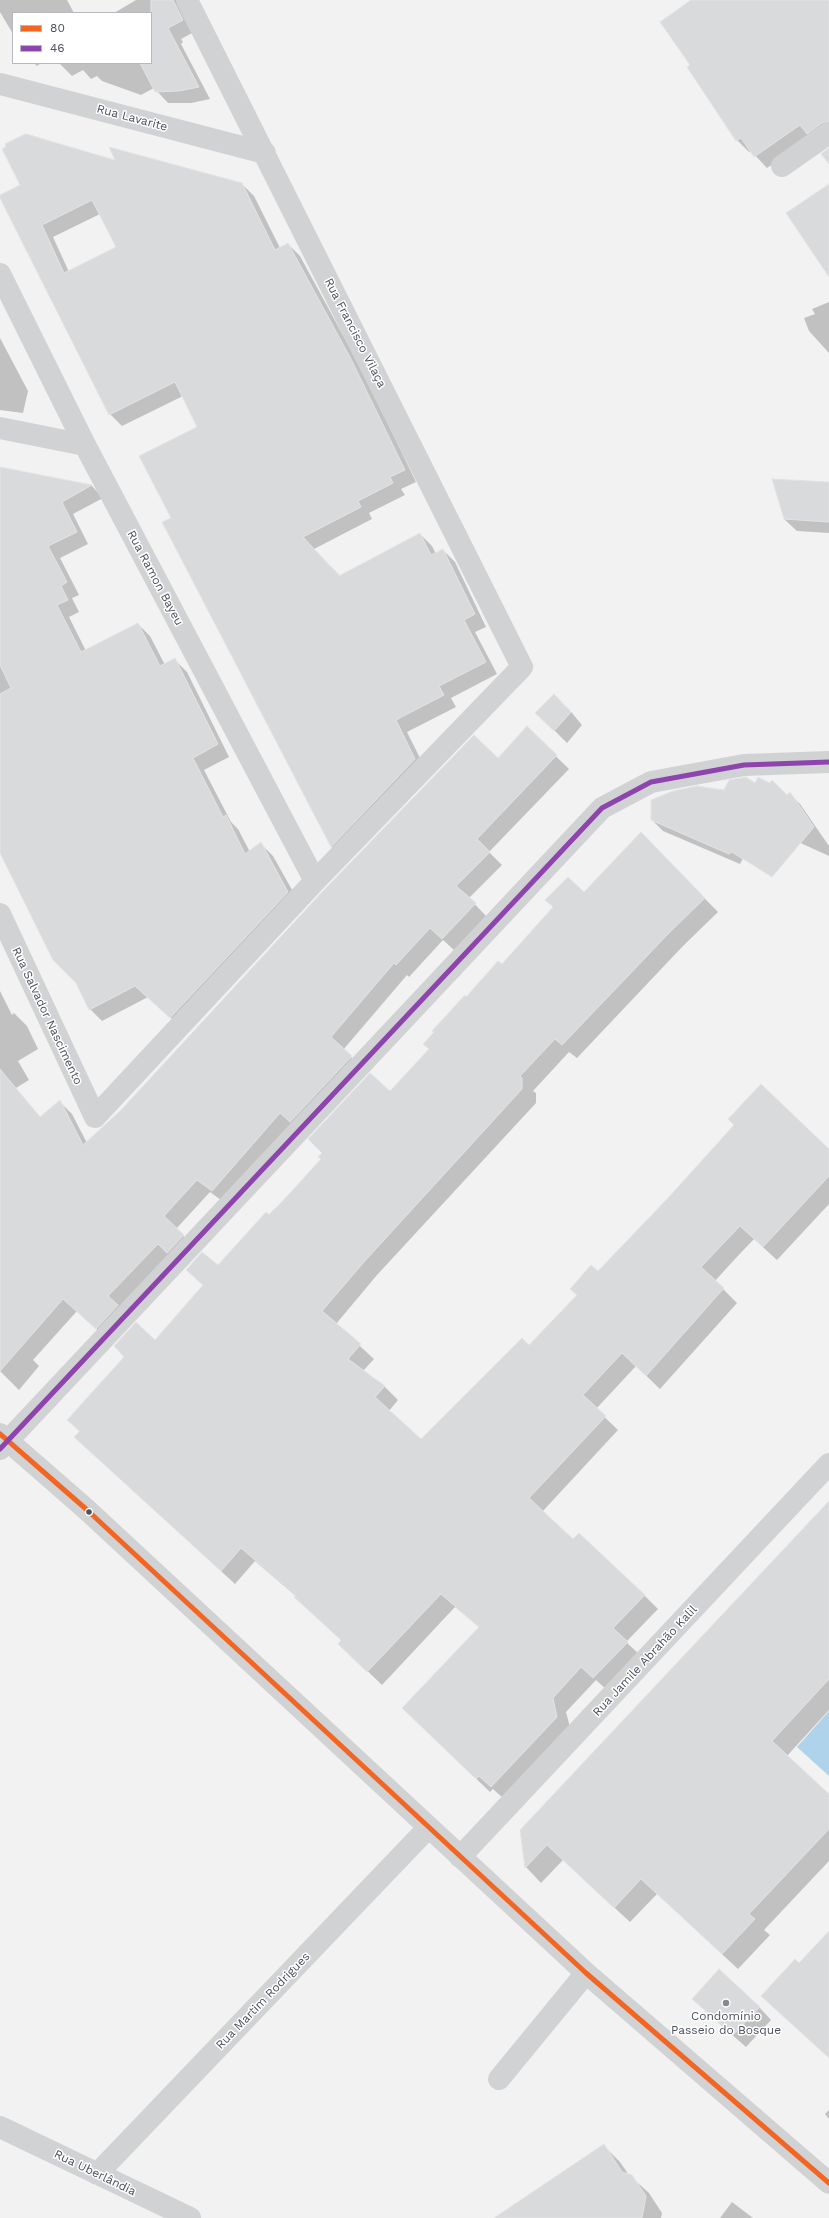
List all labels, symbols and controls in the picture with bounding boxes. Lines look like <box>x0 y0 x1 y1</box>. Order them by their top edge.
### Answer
legend <box>12 12 152 64</box>
text: 80 <box>50 21 65 35</box>
text: 46 <box>50 41 65 55</box>
street label: Rua Lavarite <box>95 102 169 134</box>
street label: Rua Francisco Vilaça <box>321 276 389 390</box>
street label: Rua Ramon Bayeu <box>124 528 186 628</box>
street label: Rua Salvador Nascimento <box>9 945 85 1087</box>
unlabelled marker <box>84 1507 94 1517</box>
street label: Rua Jamile Abrahão Kalil <box>590 1603 700 1719</box>
street label: Rua Martim Rodrigues <box>213 1950 313 2052</box>
marker: Condomínio Passeio do Bosque <box>721 1998 731 2008</box>
place label: Condomínio Passeio do Bosque <box>671 2009 781 2037</box>
street label: Rua Uberlândia <box>52 2147 138 2199</box>

